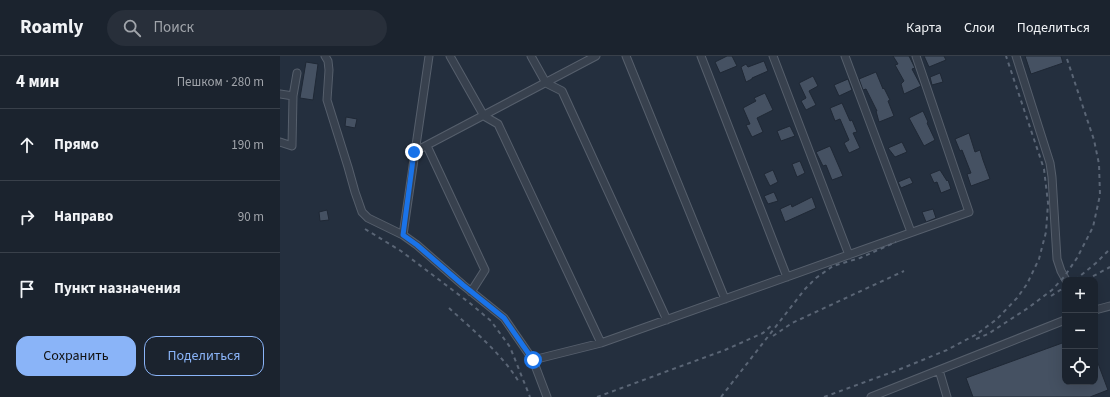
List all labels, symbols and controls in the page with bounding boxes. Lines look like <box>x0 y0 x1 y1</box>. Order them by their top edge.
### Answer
search box <box>107 10 387 46</box>
text: Roamly <box>20 14 83 41</box>
icon: search <box>121 17 143 39</box>
text: Поиск <box>153 17 194 38</box>
text: Карта <box>906 18 942 38</box>
text: Слои <box>964 18 995 38</box>
text: Поделиться <box>1017 18 1090 38</box>
text: 4 мин <box>16 70 59 94</box>
text: Пешком · 280 m <box>177 73 264 91</box>
icon: ahead <box>16 134 38 156</box>
text: Прямо <box>54 134 99 155</box>
text: 190 m <box>231 136 264 154</box>
route end <box>405 143 423 161</box>
icon: right <box>16 206 38 228</box>
text: Направо <box>54 206 113 227</box>
text: 90 m <box>238 208 264 226</box>
map controls <box>1062 277 1098 385</box>
button: + <box>1062 277 1098 313</box>
icon: arrive <box>16 278 38 300</box>
text: Пункт назначения <box>54 278 181 299</box>
button: − <box>1062 313 1098 349</box>
button: Сохранить <box>16 336 136 376</box>
button: Поделиться <box>144 336 264 376</box>
button: locate <box>1062 349 1098 385</box>
route start <box>524 351 542 369</box>

